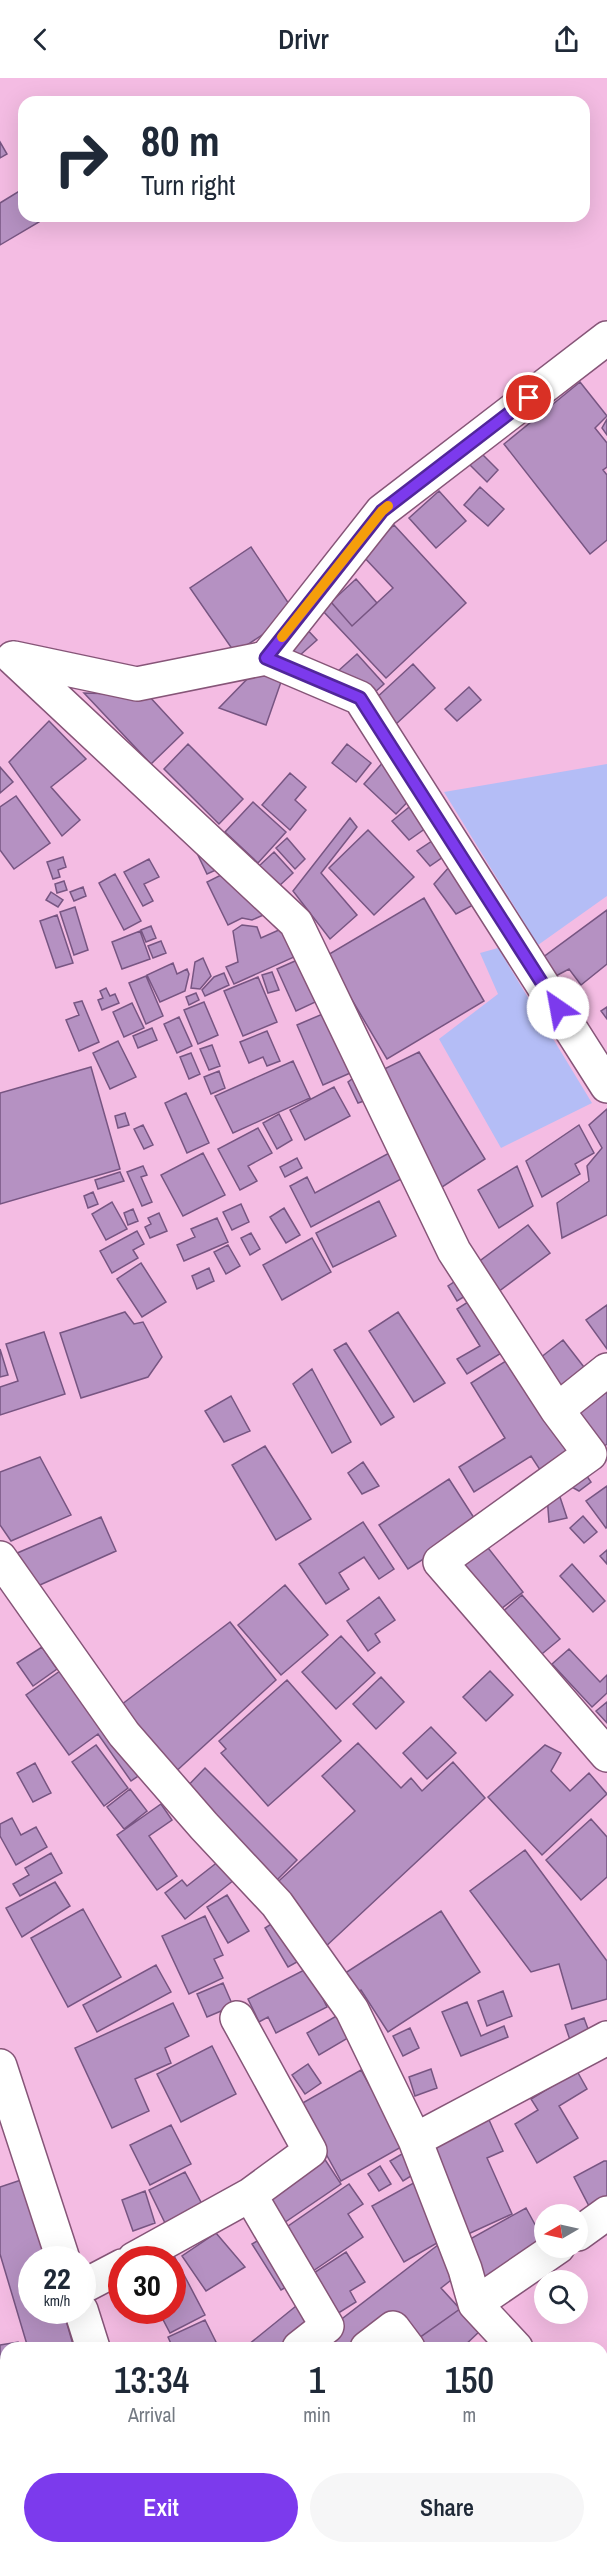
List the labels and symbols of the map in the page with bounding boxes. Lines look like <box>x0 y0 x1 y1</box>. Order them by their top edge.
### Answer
pin <box>503 372 554 423</box>
position arrow <box>526 976 590 1040</box>
north arrow <box>534 2204 588 2258</box>
speed limit sign: 30 <box>108 2246 186 2324</box>

